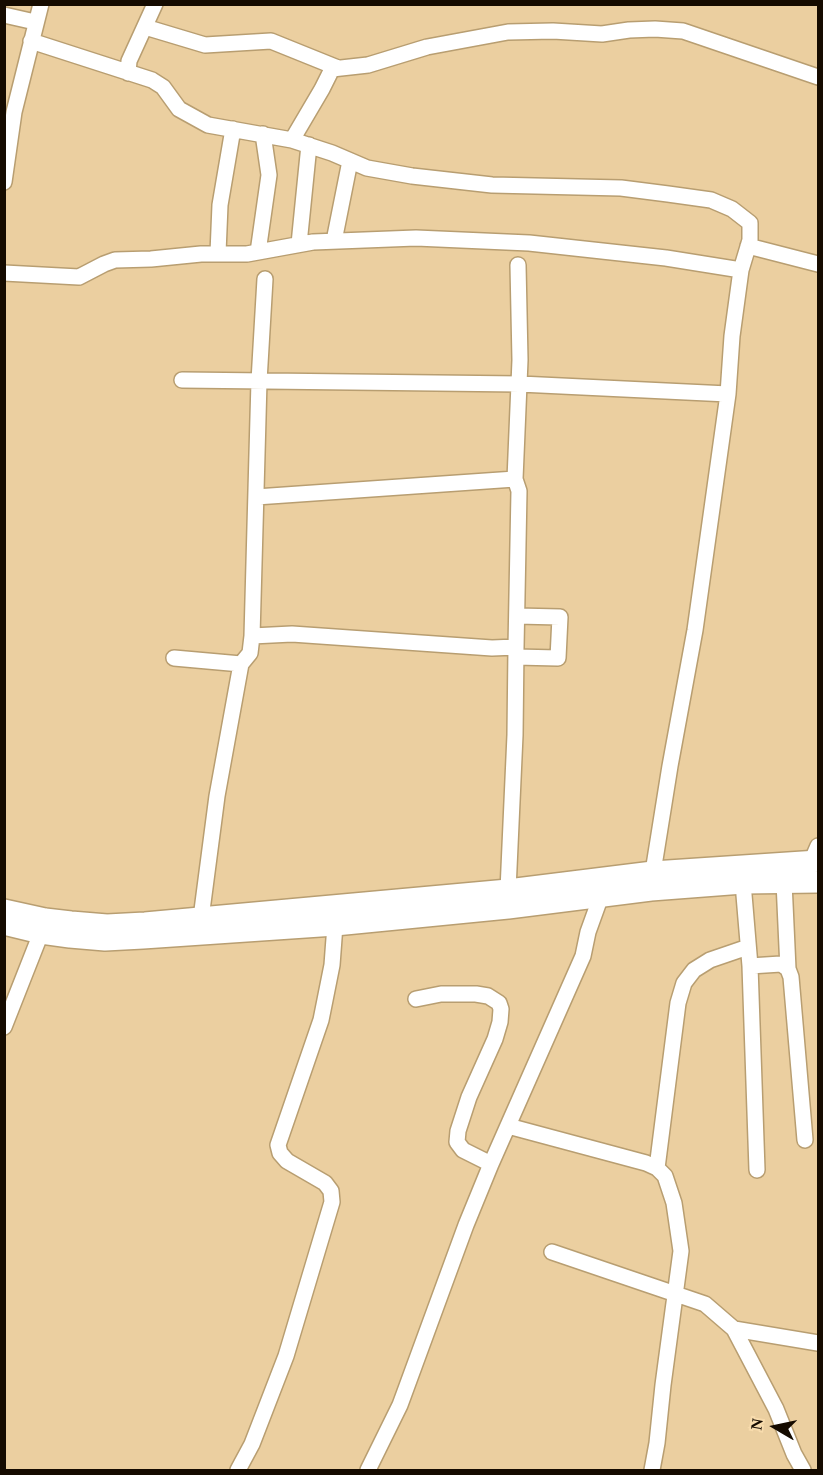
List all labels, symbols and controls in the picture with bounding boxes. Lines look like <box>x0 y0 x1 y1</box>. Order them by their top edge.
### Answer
north arrow <box>745 1397 805 1457</box>
text: N <box>747 1417 766 1431</box>

